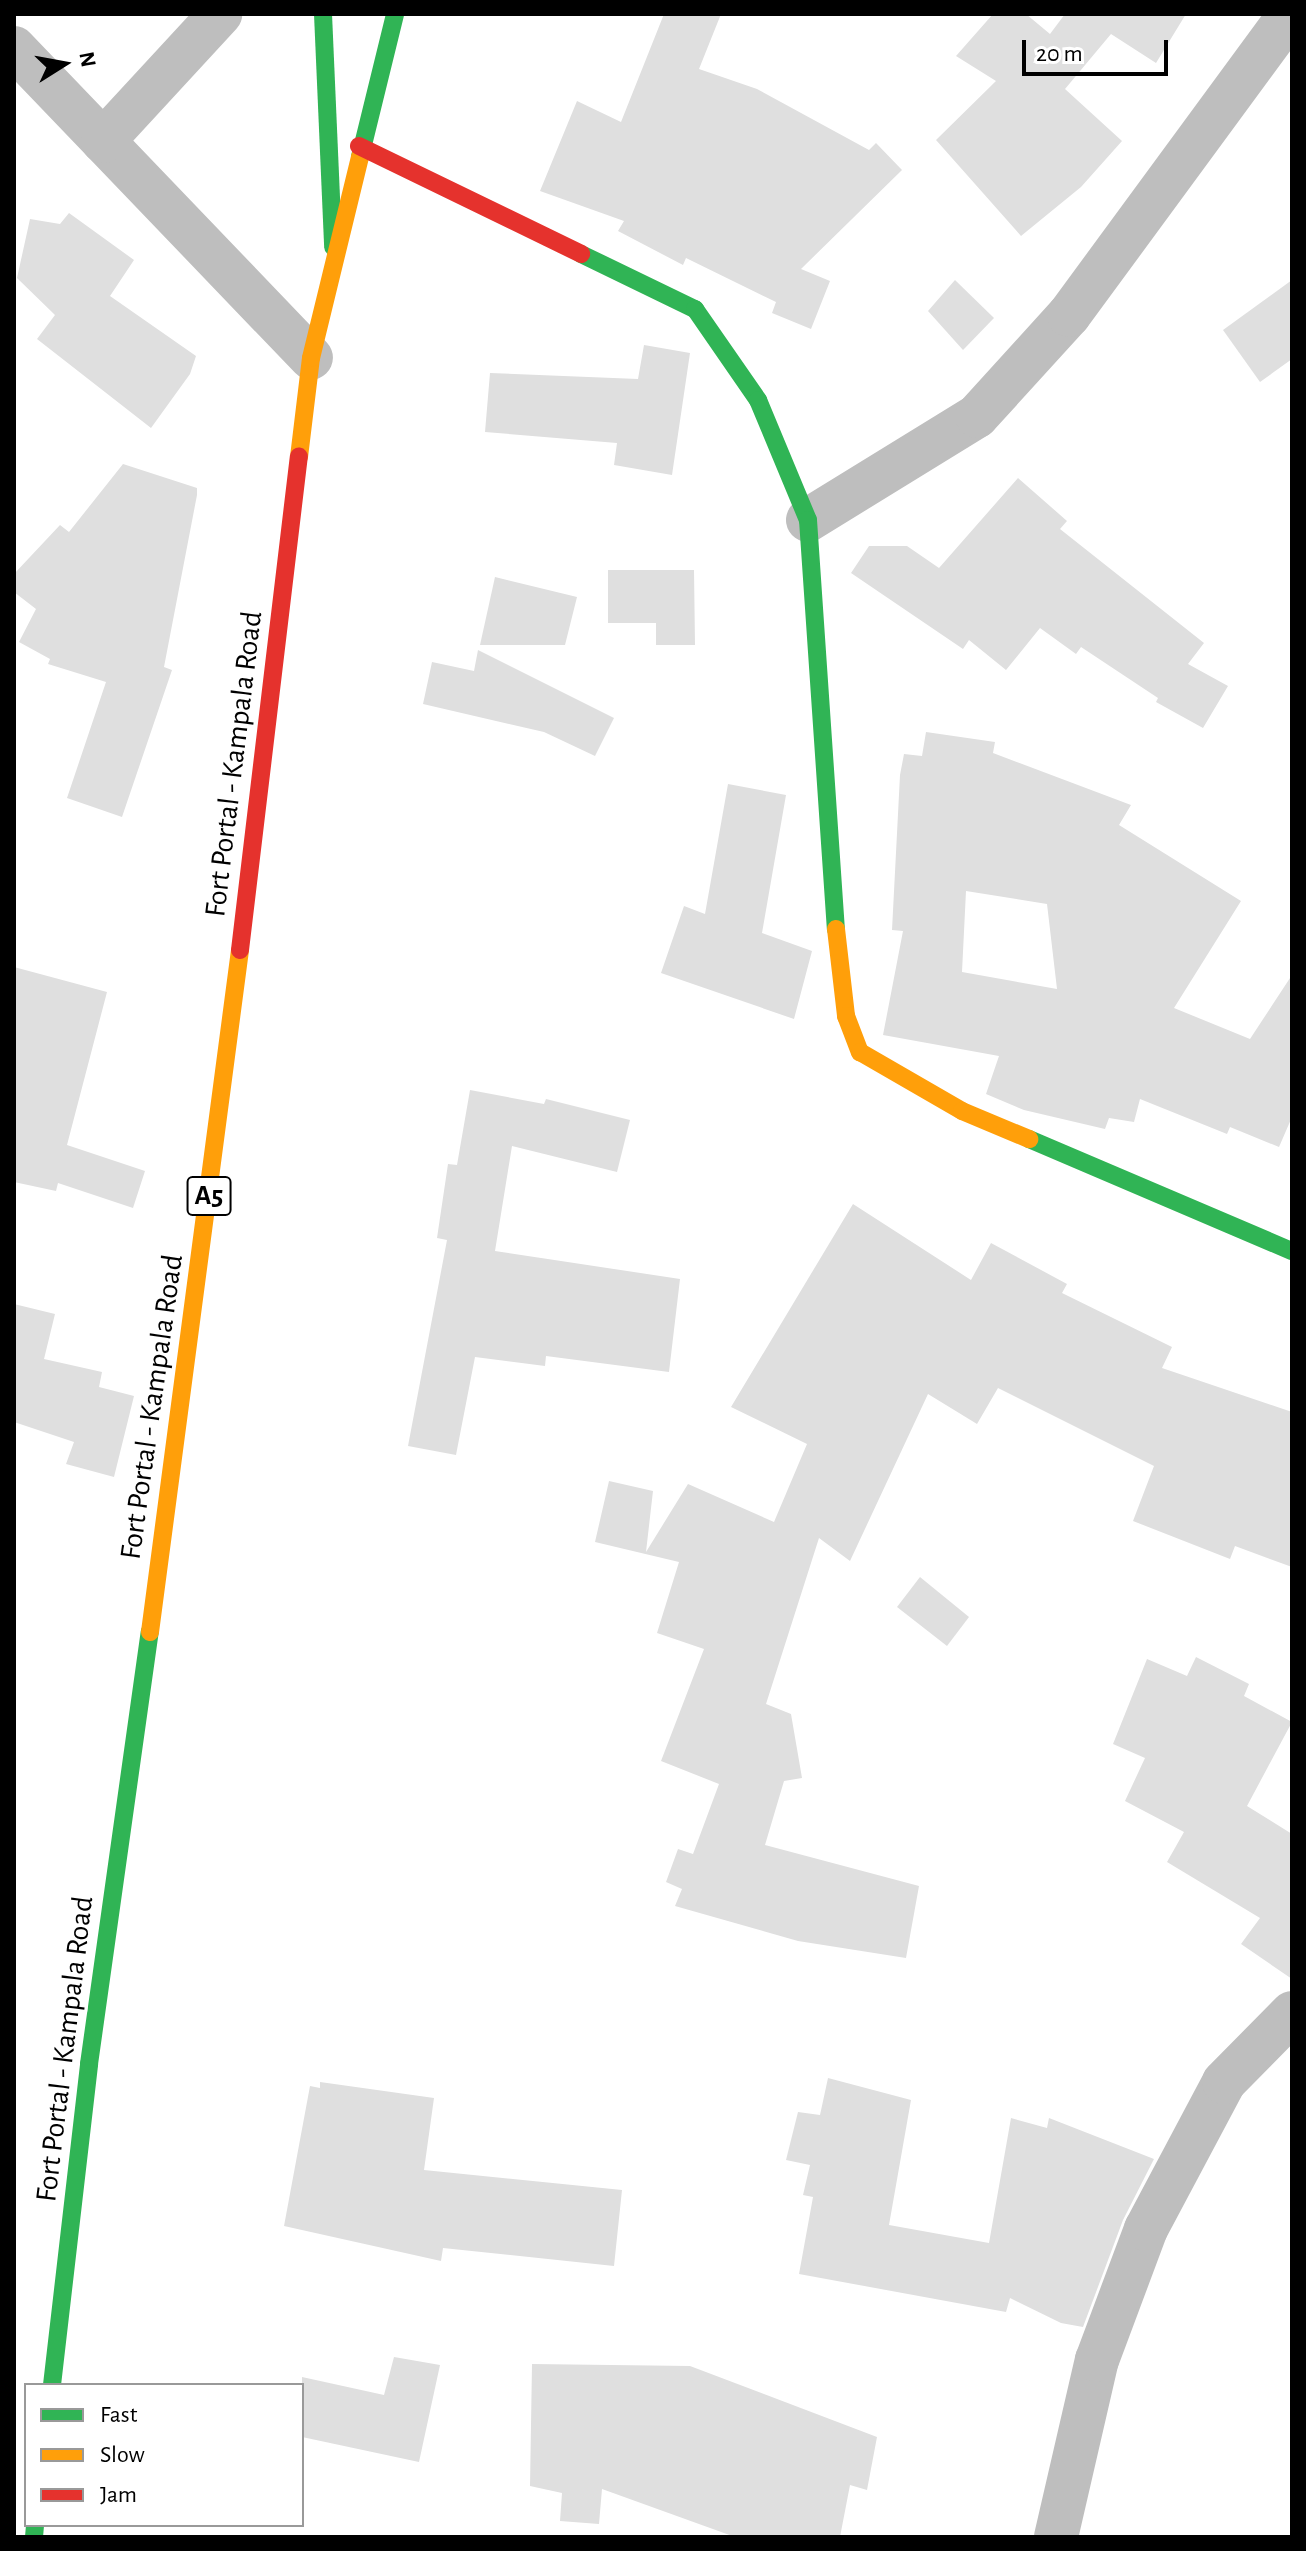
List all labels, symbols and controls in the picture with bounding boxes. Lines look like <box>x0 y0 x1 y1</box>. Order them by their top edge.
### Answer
north arrow <box>24 24 104 104</box>
scale bar <box>1026 24 1172 74</box>
text: 20 m <box>1036 42 1083 66</box>
text: N <box>75 50 100 69</box>
street label: Fort Portal - Kampala Road <box>197 609 271 919</box>
road number: A5 <box>185 1172 233 1220</box>
street label: Fort Portal - Kampala Road <box>113 1252 191 1562</box>
street label: Fort Portal - Kampala Road <box>28 1894 102 2204</box>
legend <box>24 2383 304 2527</box>
text: Fast <box>100 2403 137 2427</box>
text: Slow <box>100 2443 145 2467</box>
text: Jam <box>100 2483 137 2507</box>

